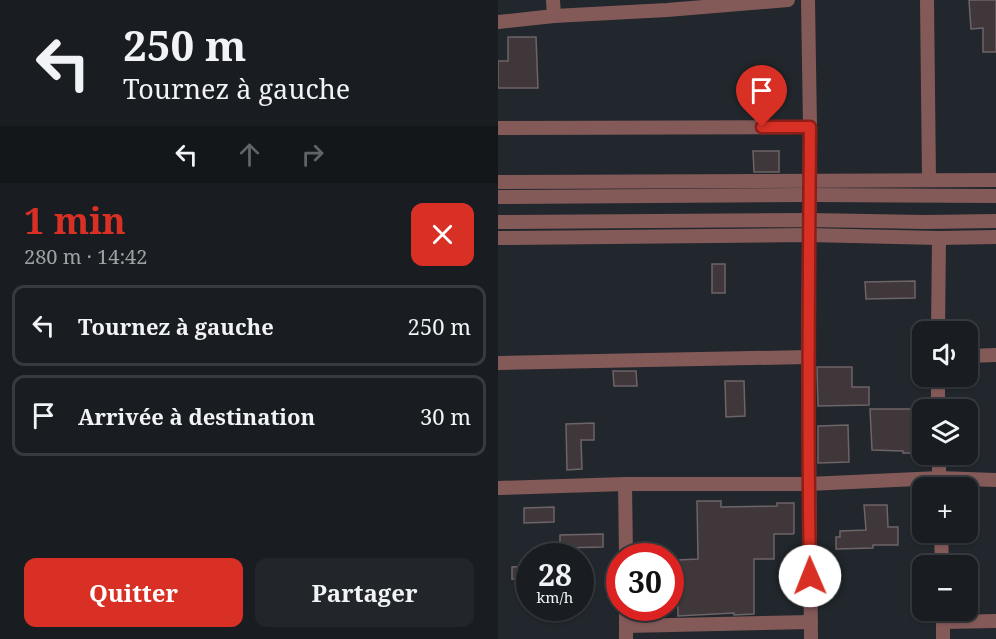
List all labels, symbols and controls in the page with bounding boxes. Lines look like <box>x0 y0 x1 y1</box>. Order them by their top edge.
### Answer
text: 250 m <box>123 16 247 73</box>
icon: left <box>24 24 102 102</box>
pin <box>736 65 787 127</box>
text: Tournez à gauche <box>123 70 350 107</box>
icon: arrive <box>745 74 778 107</box>
icon: left <box>170 138 203 171</box>
icon: ahead <box>233 138 266 171</box>
icon: right <box>296 138 329 171</box>
text: 1 min <box>24 196 126 245</box>
button: close <box>411 203 474 266</box>
text: 280 m · 14:42 <box>24 243 147 270</box>
icon: left <box>27 309 60 342</box>
text: Tournez à gauche <box>78 311 274 341</box>
text: 250 m <box>408 311 471 341</box>
map controls <box>912 321 978 621</box>
button: sound <box>912 321 978 387</box>
icon: arrive <box>27 399 60 432</box>
button: layers <box>912 399 978 465</box>
text: Arrivée à destination <box>78 401 315 431</box>
text: 30 m <box>420 401 471 431</box>
button: + <box>912 477 978 543</box>
speed limit sign: 30 <box>606 543 684 621</box>
position arrow <box>778 544 842 608</box>
text: 28 <box>538 554 572 595</box>
button: − <box>912 555 978 621</box>
button: Quitter <box>24 558 243 627</box>
button: Partager <box>255 558 474 627</box>
text: km/h <box>537 587 573 607</box>

